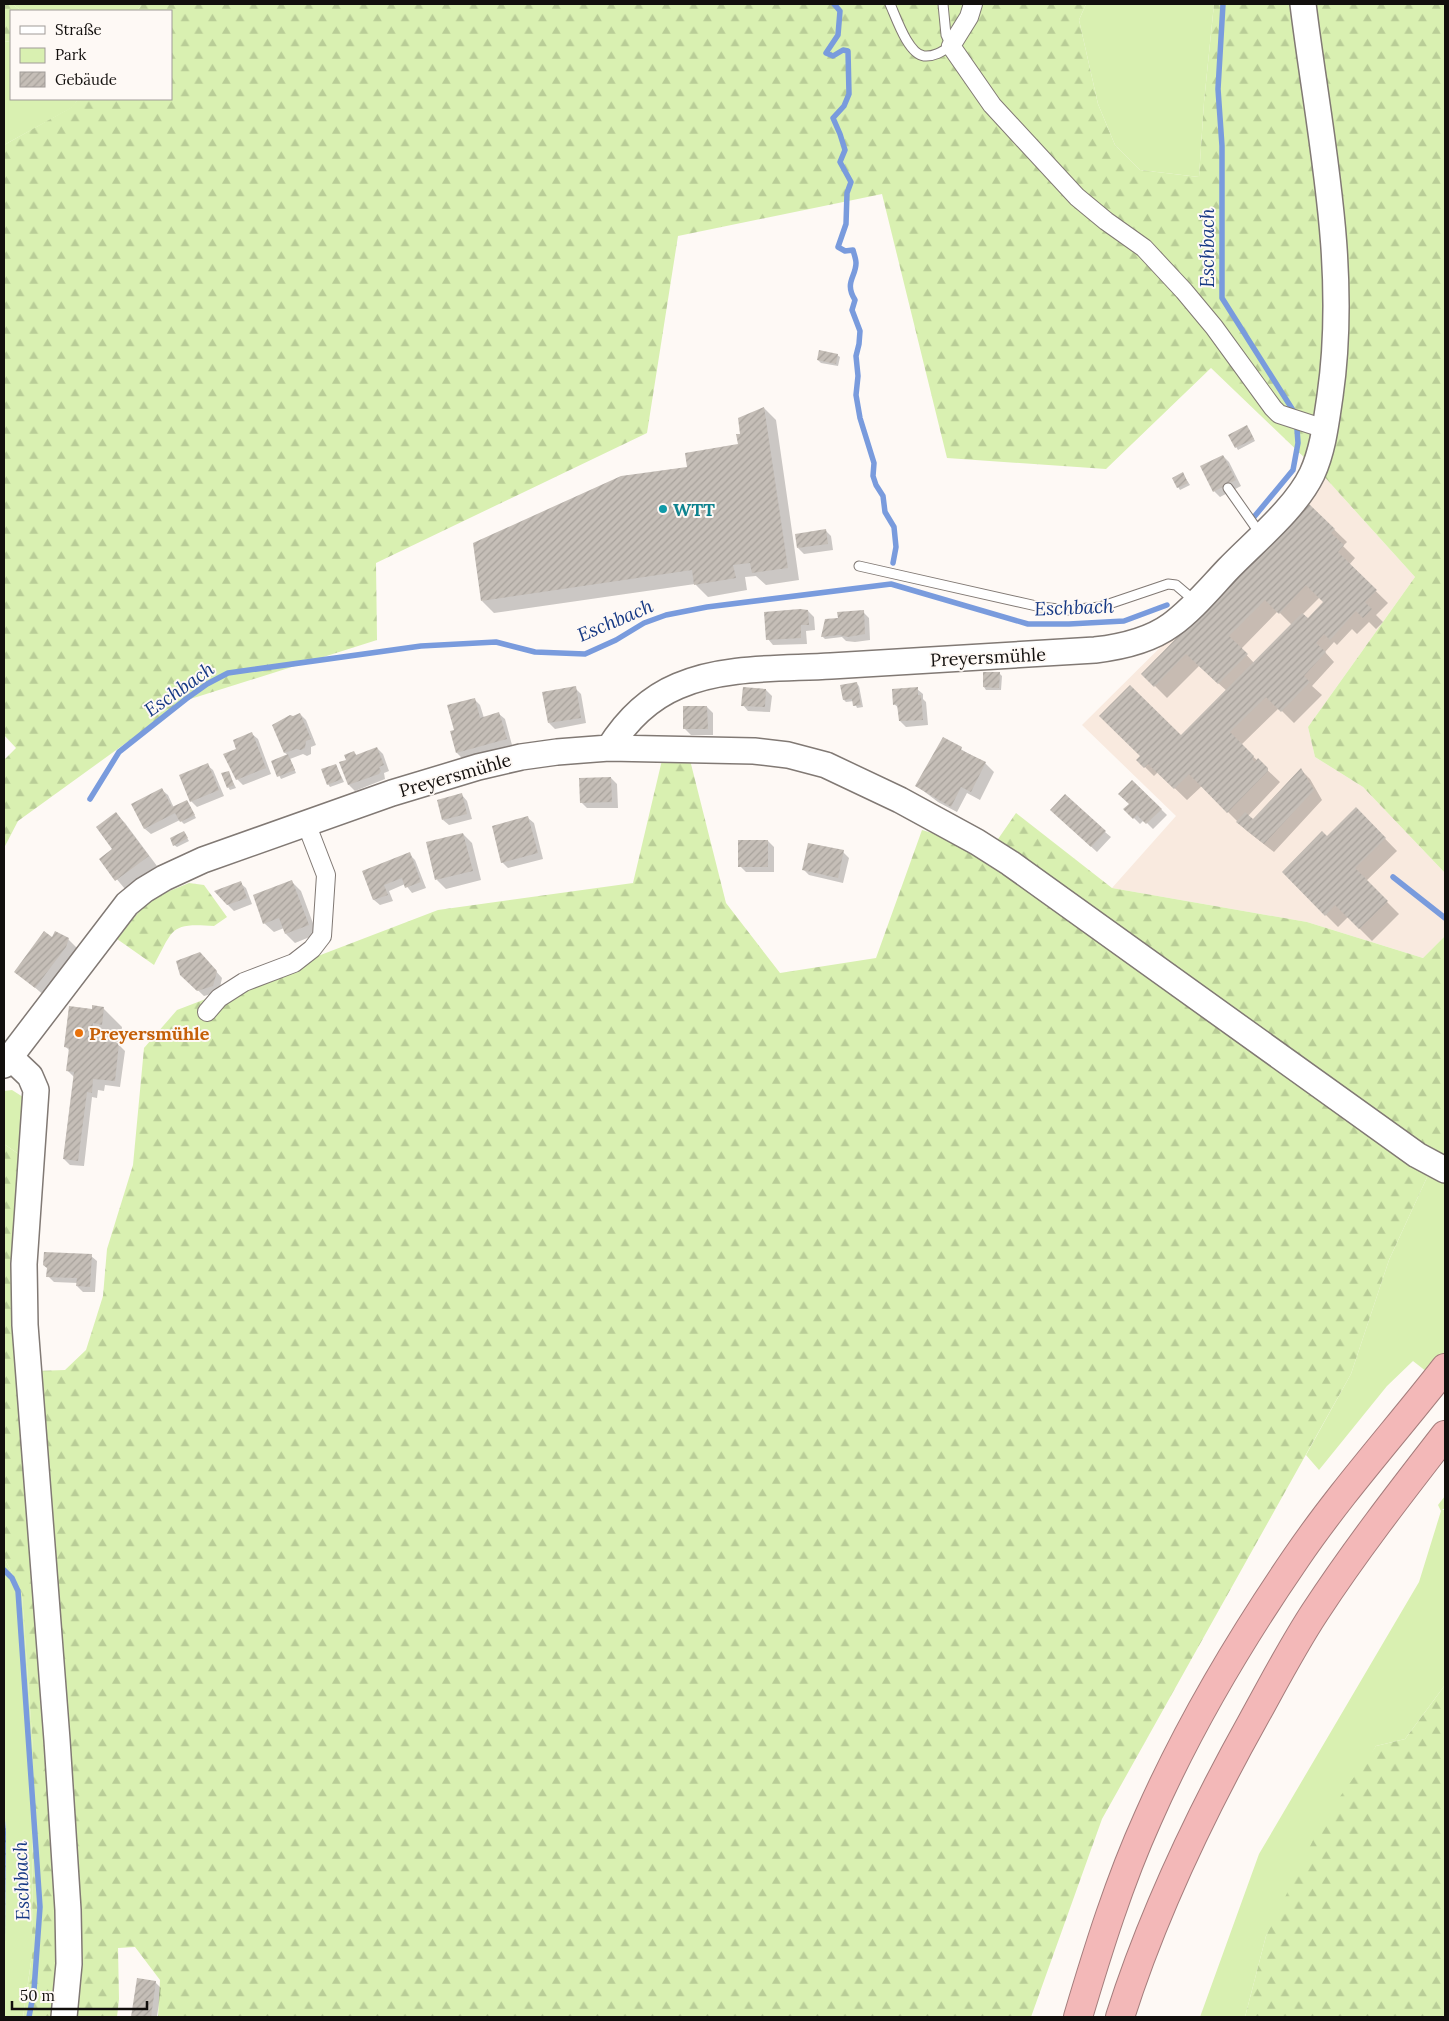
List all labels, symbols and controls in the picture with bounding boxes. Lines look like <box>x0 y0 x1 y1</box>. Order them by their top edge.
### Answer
legend <box>10 10 172 100</box>
text: Straße <box>55 20 102 39</box>
text: Park <box>55 45 86 64</box>
text: Gebäude <box>55 70 117 89</box>
water label: Eschbach <box>1195 208 1219 288</box>
place label: WTT <box>673 498 715 521</box>
marker: WTT <box>657 503 669 515</box>
water label: Eschbach <box>574 593 656 647</box>
water label: Eschbach <box>1034 594 1114 620</box>
street label: Preyersmühle <box>930 642 1047 672</box>
water label: Eschbach <box>139 656 219 722</box>
street label: Preyersmühle <box>396 748 514 802</box>
place label: Preyersmühle <box>89 1022 210 1045</box>
marker: Preyersmühle <box>73 1027 85 1039</box>
water label: Eschbach <box>8 1841 34 1921</box>
scale bar <box>12 1978 148 2010</box>
text: 50 m <box>20 1986 55 2005</box>

